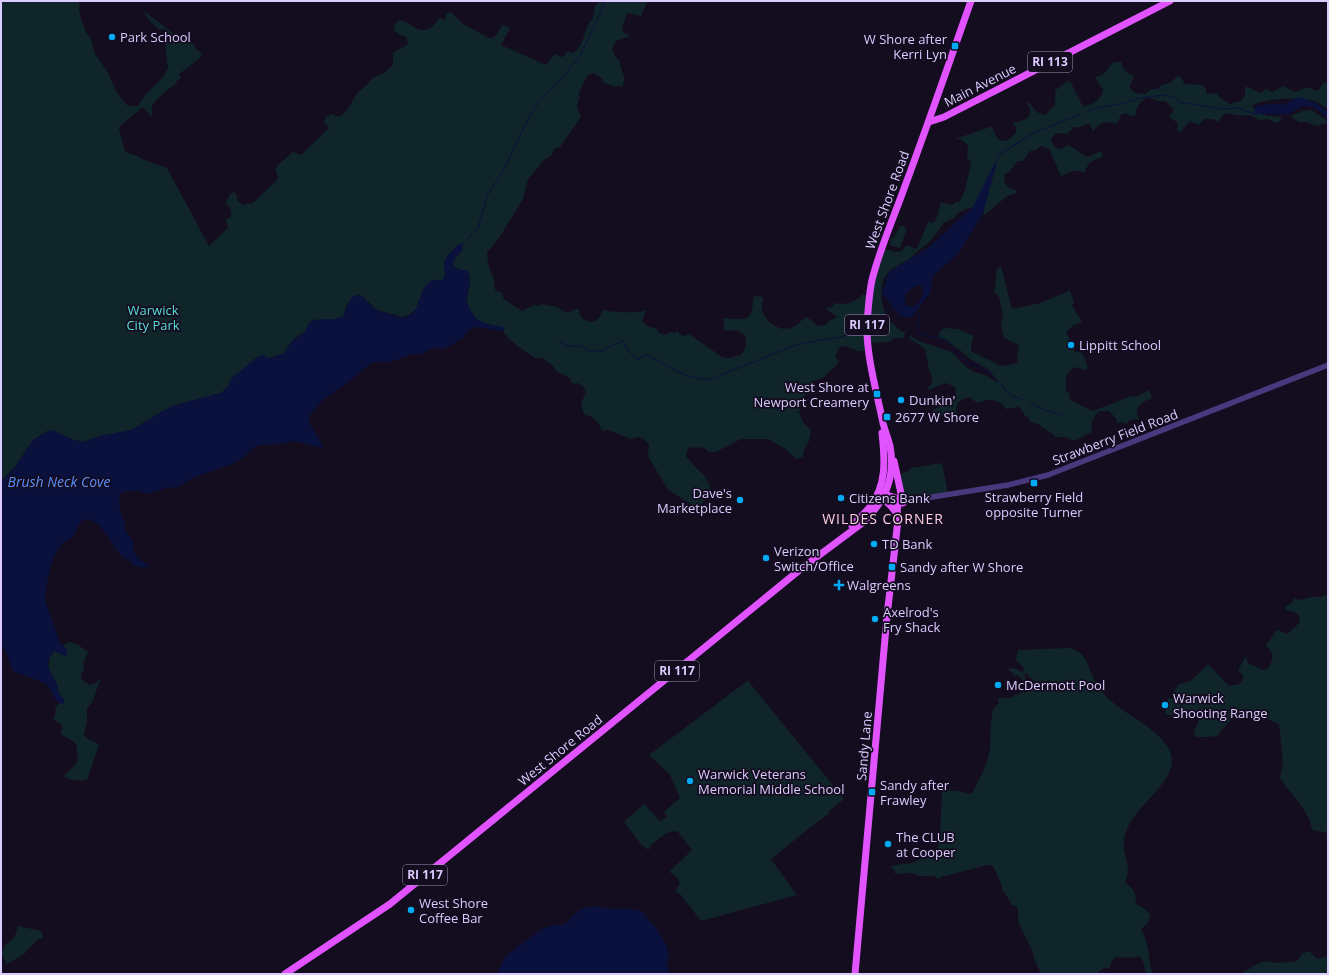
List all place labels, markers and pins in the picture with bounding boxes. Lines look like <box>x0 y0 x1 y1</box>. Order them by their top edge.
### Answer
place label: Park School <box>120 28 191 46</box>
place label: W Shore after Kerri Lyn <box>864 30 948 63</box>
marker: Park School <box>107 32 117 42</box>
marker: W Shore after Kerri Lyn <box>950 41 960 51</box>
place label: Lippitt School <box>1079 336 1161 354</box>
marker: Lippitt School <box>1066 340 1076 350</box>
place label: West Shore at Newport Creamery <box>754 378 869 411</box>
marker: West Shore at Newport Creamery <box>872 389 882 399</box>
place label: Dunkin' <box>909 391 955 409</box>
marker: Dunkin' <box>896 395 906 405</box>
place label: 2677 W Shore <box>895 408 979 426</box>
marker: 2677 W Shore <box>882 412 892 422</box>
marker: Strawberry Field opposite Turner <box>1029 478 1039 488</box>
place label: Dave's Marketplace <box>657 484 732 517</box>
place label: Strawberry Field opposite Turner <box>985 488 1083 521</box>
place label: Citizens Bank <box>849 489 930 507</box>
marker: Citizens Bank <box>836 493 846 503</box>
marker: Dave's Marketplace <box>735 495 745 505</box>
place label: TD Bank <box>882 535 933 553</box>
marker: TD Bank <box>869 539 879 549</box>
place label: Verizon Switch/Office <box>774 542 854 575</box>
marker: Verizon Switch/Office <box>761 553 771 563</box>
place label: Sandy after W Shore <box>900 558 1023 576</box>
marker: Sandy after W Shore <box>887 562 897 572</box>
place label: Walgreens <box>847 576 911 594</box>
marker: Walgreens <box>834 580 844 590</box>
place label: Axelrod's Fry Shack <box>883 603 940 636</box>
marker: Axelrod's Fry Shack <box>870 614 880 624</box>
place label: McDermott Pool <box>1006 676 1105 694</box>
marker: McDermott Pool <box>993 680 1003 690</box>
place label: Warwick Shooting Range <box>1173 689 1268 722</box>
marker: Warwick Shooting Range <box>1160 700 1170 710</box>
place label: Warwick Veterans Memorial Middle School <box>698 765 844 798</box>
marker: Warwick Veterans Memorial Middle School <box>685 776 695 786</box>
place label: Sandy after Frawley <box>880 776 950 809</box>
marker: Sandy after Frawley <box>867 787 877 797</box>
place label: The CLUB at Cooper <box>896 828 956 861</box>
marker: The CLUB at Cooper <box>883 839 893 849</box>
place label: West Shore Coffee Bar <box>419 894 488 927</box>
marker: West Shore Coffee Bar <box>406 905 416 915</box>

